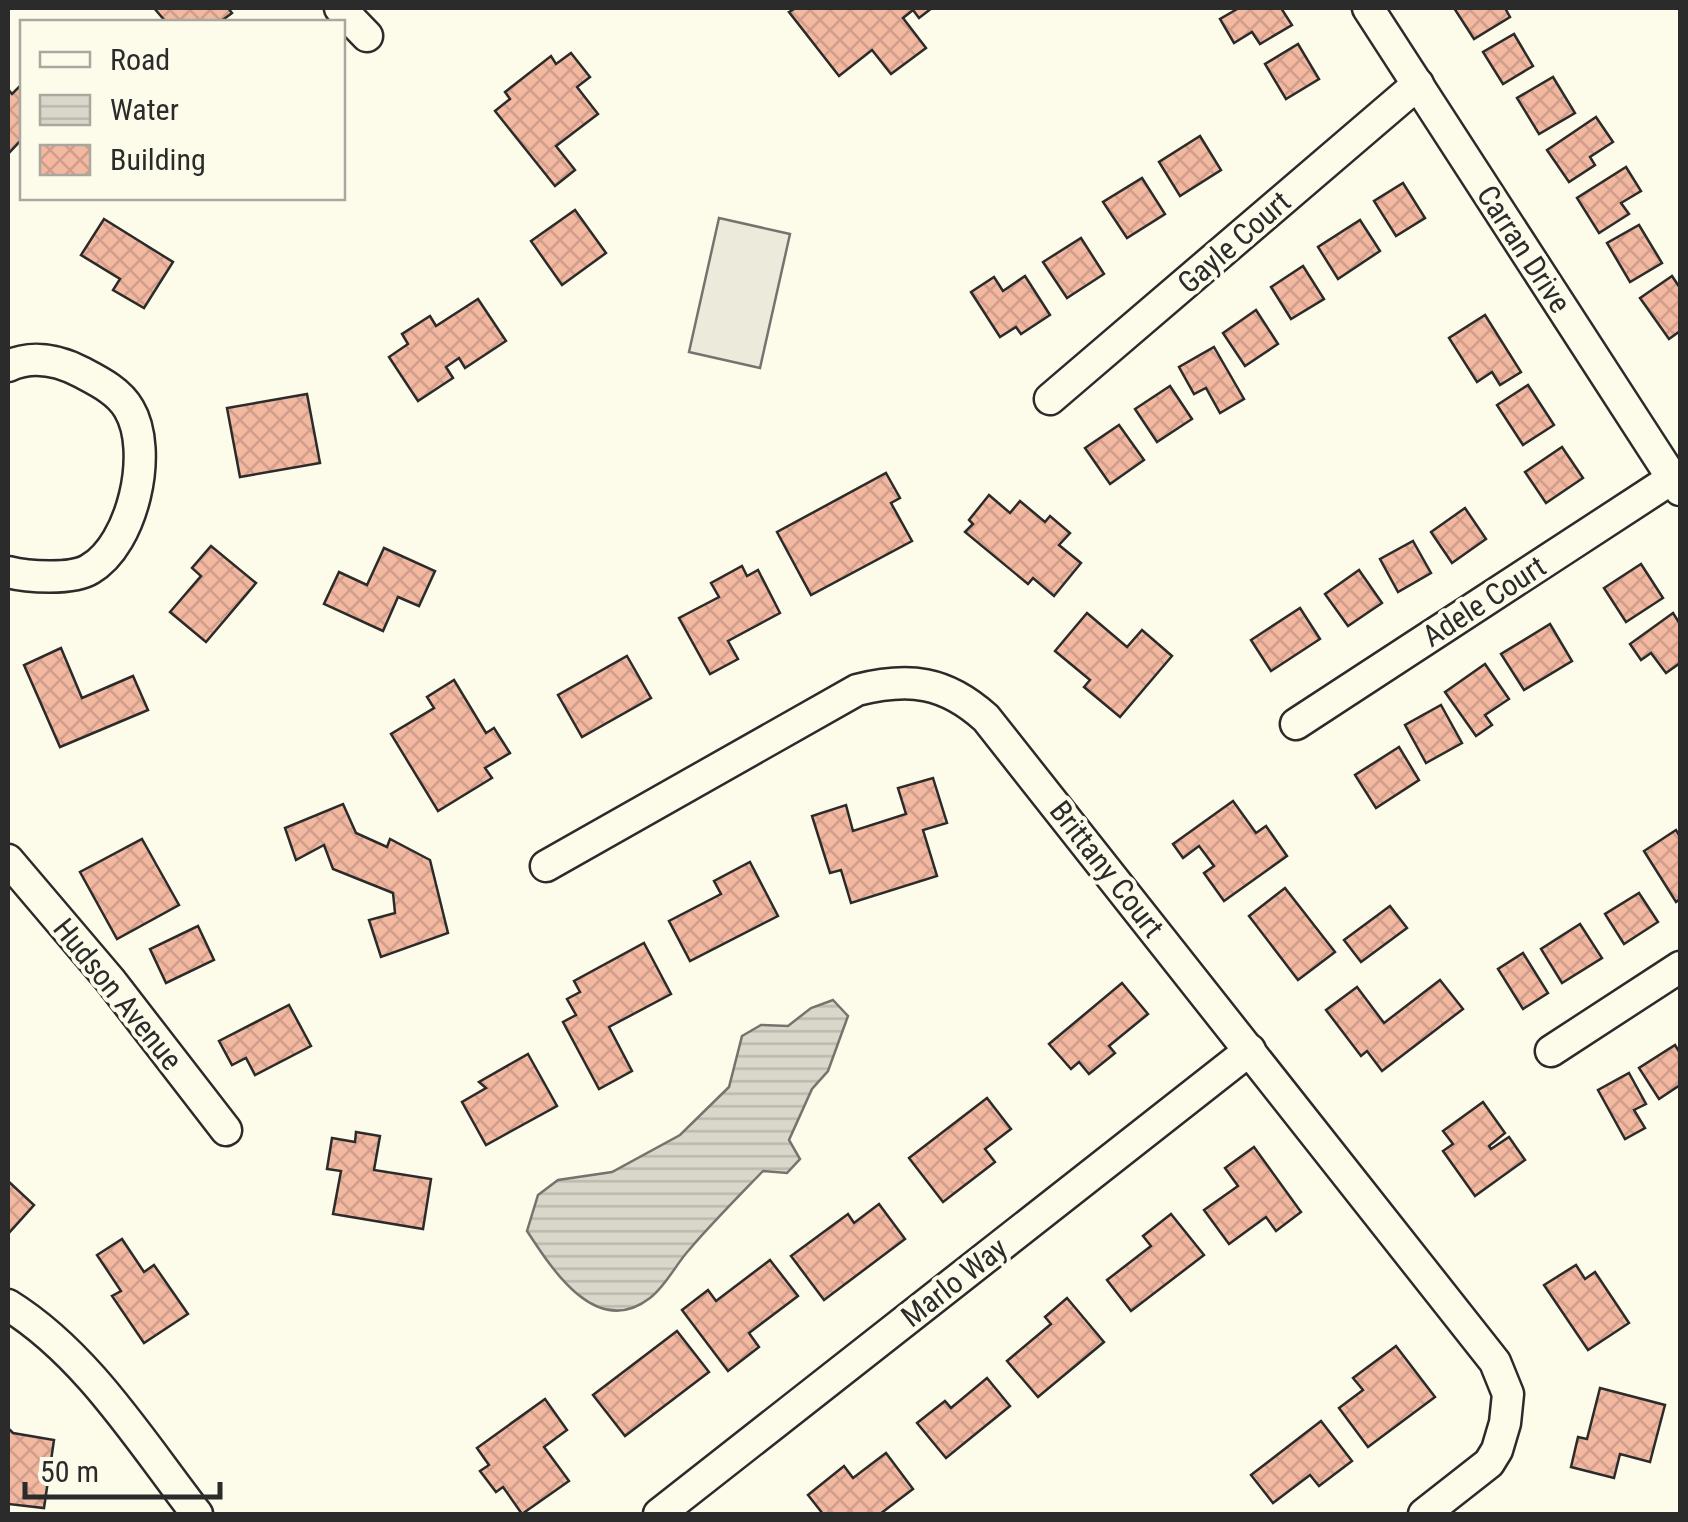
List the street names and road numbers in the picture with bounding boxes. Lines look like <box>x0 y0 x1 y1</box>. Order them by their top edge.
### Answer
street label: Carran Drive <box>1470 179 1578 319</box>
street label: Gayle Court <box>1171 184 1297 300</box>
street label: Adele Court <box>1416 548 1552 654</box>
street label: Brittany Court <box>1043 794 1171 944</box>
street label: Hudson Avenue <box>46 911 190 1077</box>
street label: Marlo Way <box>894 1230 1014 1334</box>

